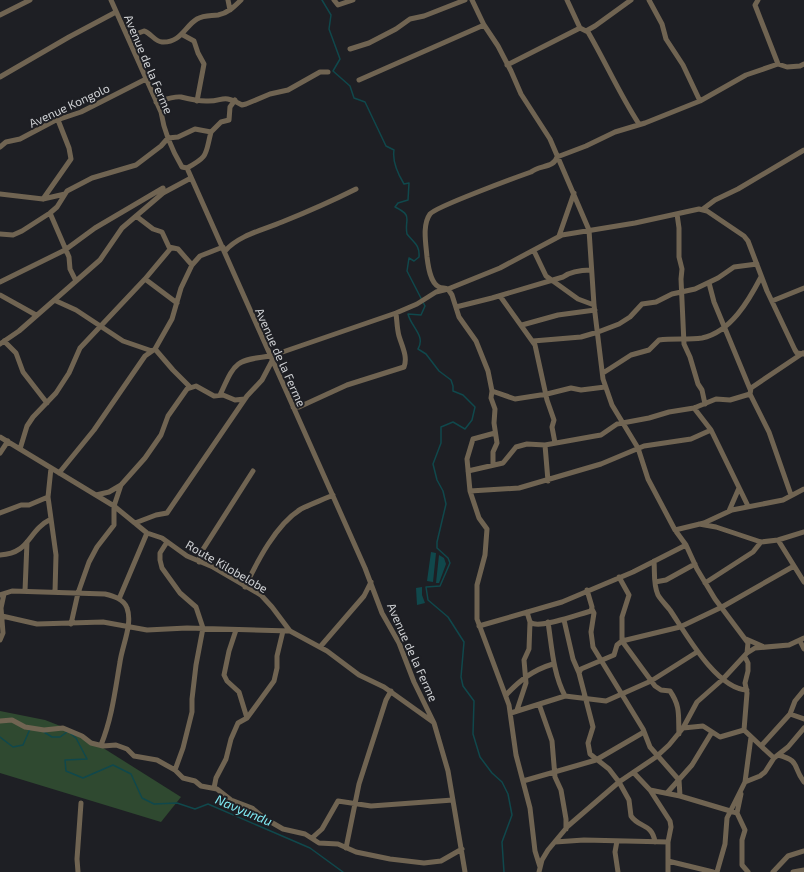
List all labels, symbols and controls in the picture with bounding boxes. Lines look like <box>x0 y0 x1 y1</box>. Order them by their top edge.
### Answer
street label: Avenue de la Ferme <box>122 12 176 116</box>
street label: Avenue Kongolo <box>26 80 112 130</box>
street label: Avenue de la Ferme <box>253 306 309 408</box>
street label: Route Kilobelobe <box>184 537 270 595</box>
street label: Avenue de la Ferme <box>385 601 441 703</box>
water label: Navyundu <box>213 791 275 829</box>

